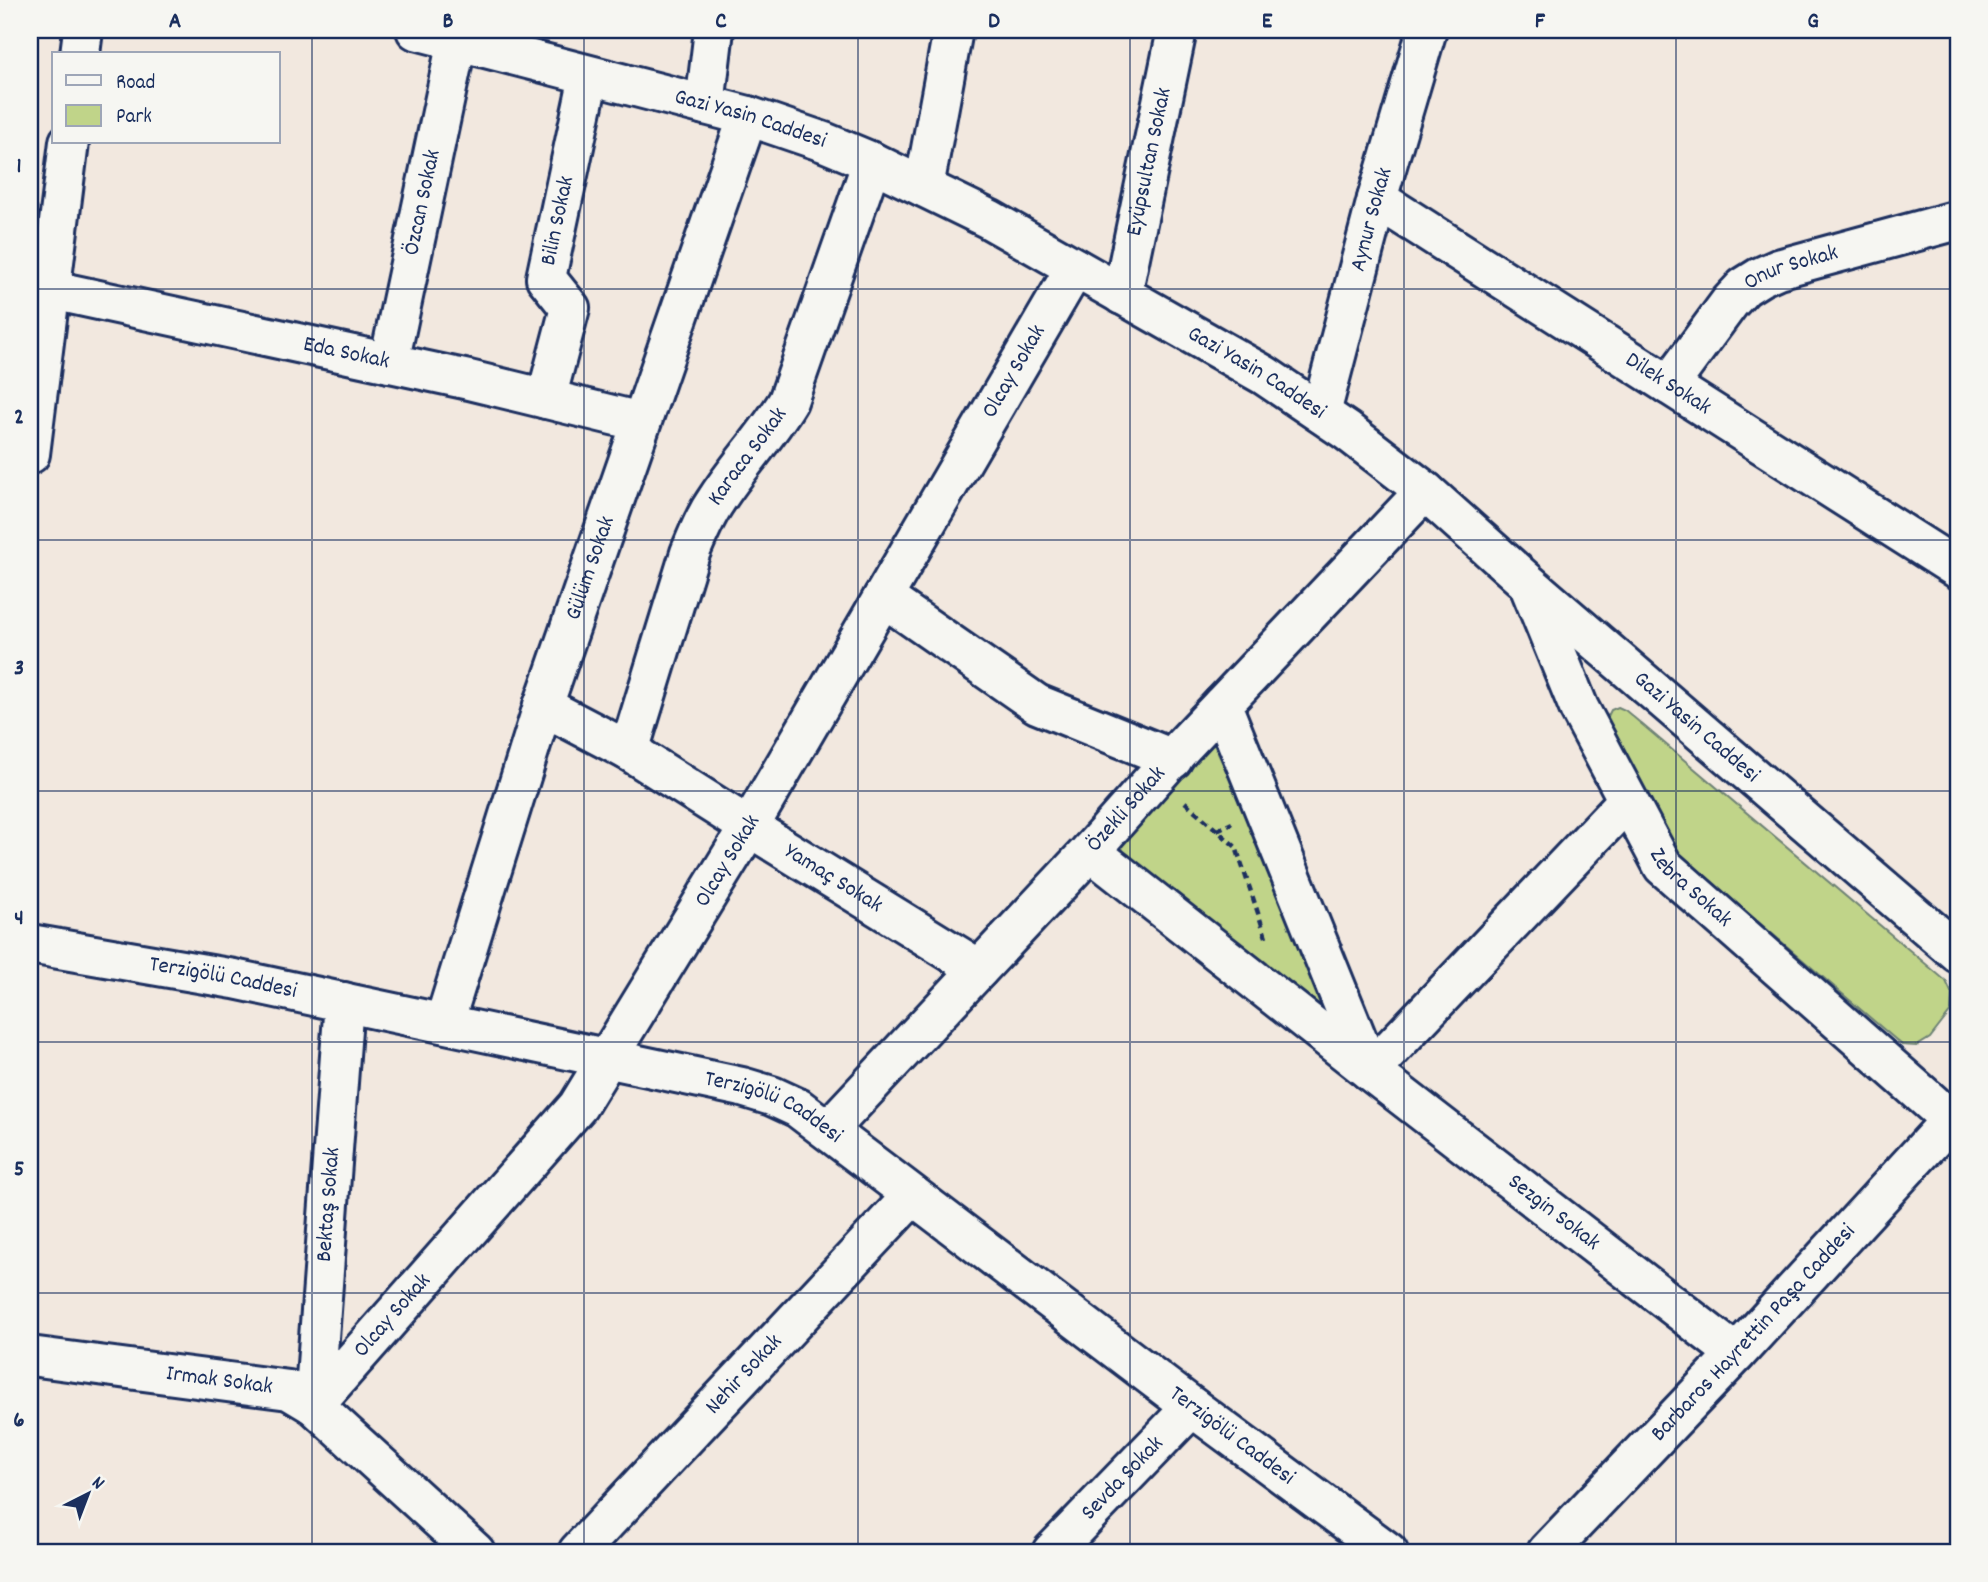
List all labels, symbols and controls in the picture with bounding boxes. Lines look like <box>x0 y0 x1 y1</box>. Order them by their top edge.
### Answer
text: A <box>169 6 181 39</box>
text: B <box>443 6 454 39</box>
text: C <box>715 6 727 39</box>
text: D <box>988 6 1000 39</box>
text: E <box>1262 6 1273 39</box>
text: F <box>1535 6 1546 39</box>
text: G <box>1807 6 1819 39</box>
legend <box>52 52 280 144</box>
text: Road <box>116 69 155 99</box>
street label: Gazi Yasin Caddesi <box>671 81 831 158</box>
street label: Eyüpsultan Sokak <box>1118 85 1181 239</box>
text: Park <box>116 103 152 133</box>
street label: Özcan Sokak <box>396 147 450 258</box>
text: 1 <box>16 151 22 184</box>
street label: Aynur Sokak <box>1342 164 1402 275</box>
street label: Bilin Sokak <box>533 173 584 269</box>
street label: Onur Sokak <box>1737 237 1842 300</box>
street label: Gazi Yasin Caddesi <box>1181 318 1332 428</box>
street label: Olcay Sokak <box>974 319 1055 425</box>
street label: Eda Sokak <box>300 328 392 379</box>
street label: Dilek Sokak <box>1618 344 1718 424</box>
street label: Karaca Sokak <box>700 401 796 513</box>
text: 2 <box>14 402 24 435</box>
street label: Gülüm Sokak <box>558 512 624 625</box>
text: 3 <box>14 653 24 686</box>
street label: Gazi Yasin Caddesi <box>1626 664 1767 792</box>
street label: Özekli Sokak <box>1079 759 1174 860</box>
street label: Olcay Sokak <box>687 809 769 914</box>
street label: Yamaç Sokak <box>777 836 889 922</box>
street label: Zebra Sokak <box>1640 842 1739 936</box>
text: 4 <box>14 903 24 936</box>
street label: Terzigölü Caddesi <box>147 948 300 1008</box>
street label: Terzigölü Caddesi <box>701 1063 849 1152</box>
street label: Bektaş Sokak <box>308 1146 350 1263</box>
text: 5 <box>14 1154 24 1187</box>
street label: Sezgin Sokak <box>1500 1166 1607 1259</box>
street label: Barbaros Hayrettin Paşa Caddesi <box>1644 1217 1864 1450</box>
street label: Olcay Sokak <box>346 1266 439 1365</box>
street label: Nehir Sokak <box>698 1327 791 1423</box>
street label: Irmak Sokak <box>164 1358 275 1404</box>
street label: Terzigölü Caddesi <box>1162 1378 1301 1494</box>
text: 6 <box>13 1405 25 1438</box>
street label: Sevda Sokak <box>1074 1429 1172 1529</box>
north arrow <box>52 1460 122 1530</box>
text: N <box>85 1471 110 1497</box>

